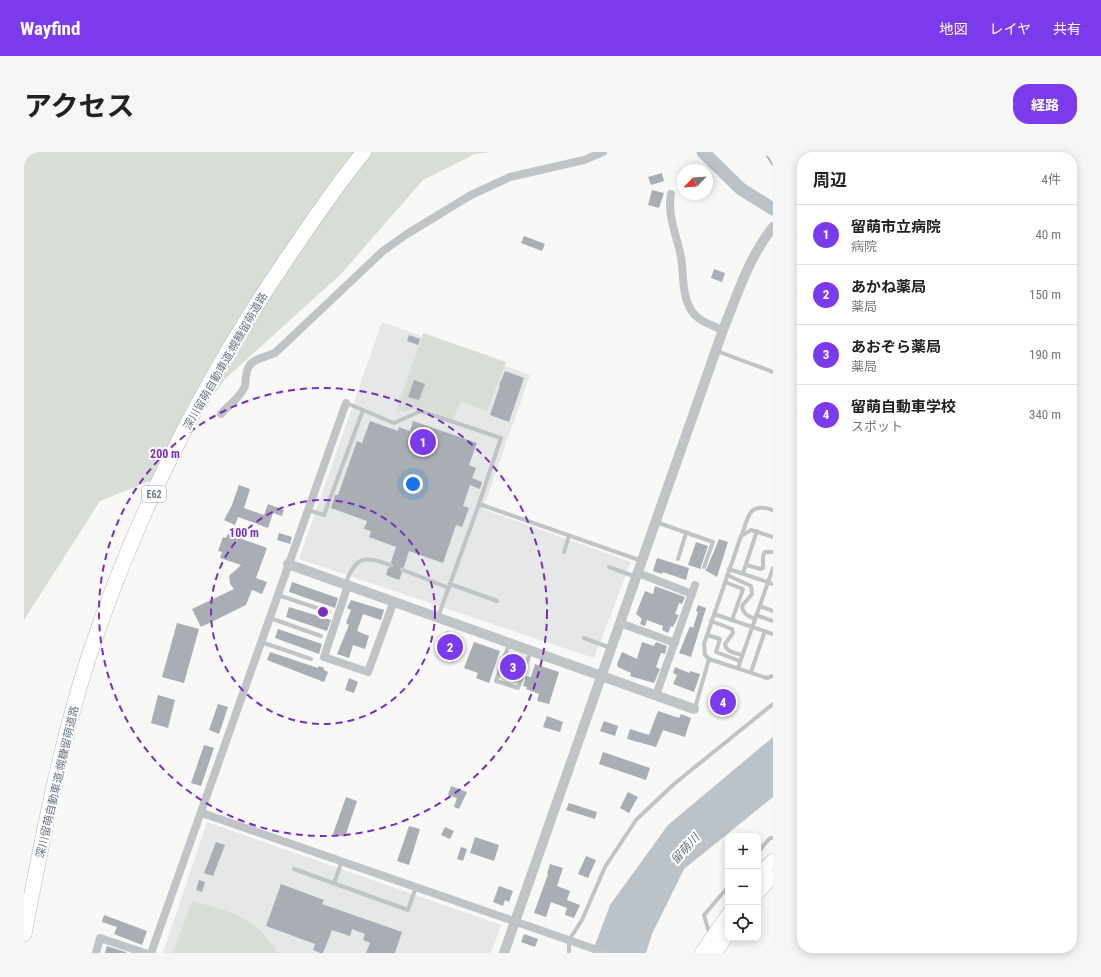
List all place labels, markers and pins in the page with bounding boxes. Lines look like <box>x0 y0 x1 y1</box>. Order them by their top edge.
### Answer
pin: 1 <box>410 427 436 457</box>
centre of rings <box>316 605 330 619</box>
pin: 2 <box>437 632 463 662</box>
pin: 3 <box>500 652 526 682</box>
pin: 4 <box>710 687 736 717</box>

